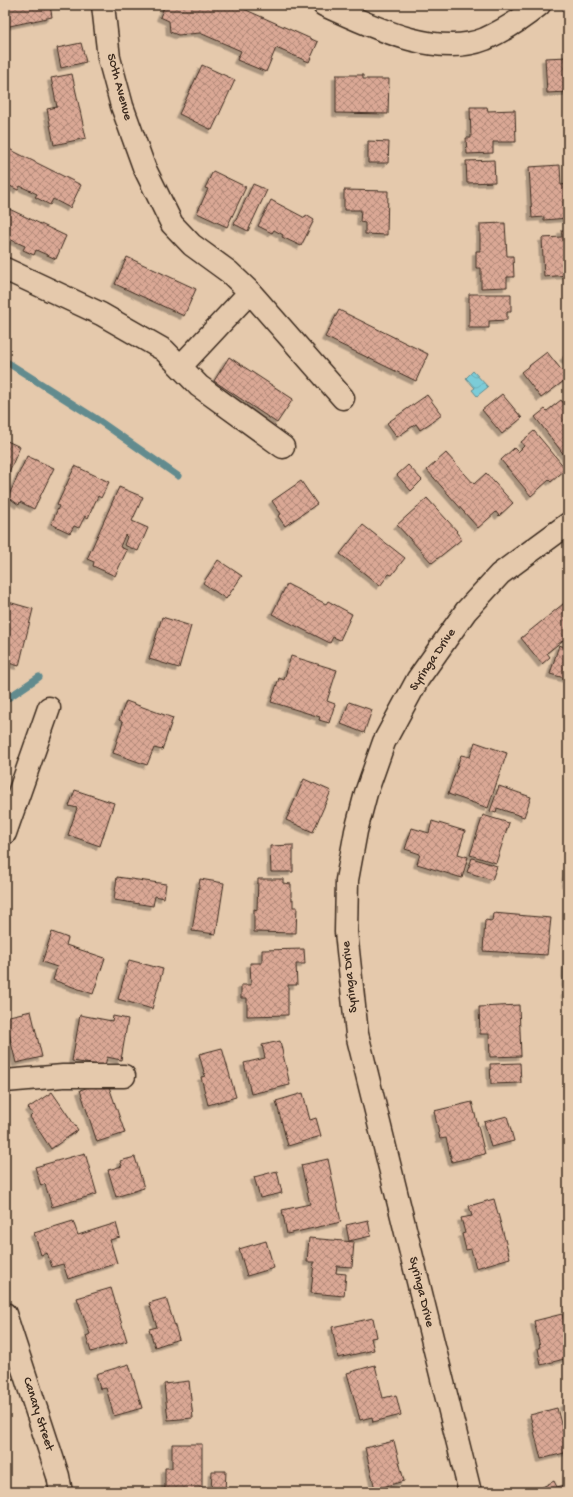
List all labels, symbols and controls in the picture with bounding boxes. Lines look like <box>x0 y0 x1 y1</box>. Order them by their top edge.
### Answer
street label: 50th Avenue <box>103 52 135 122</box>
street label: Syringa Drive <box>407 626 460 694</box>
street label: Syringa Drive <box>339 940 361 1014</box>
street label: Syringa Drive <box>405 1255 437 1329</box>
street label: Canary Street <box>19 1375 57 1454</box>

